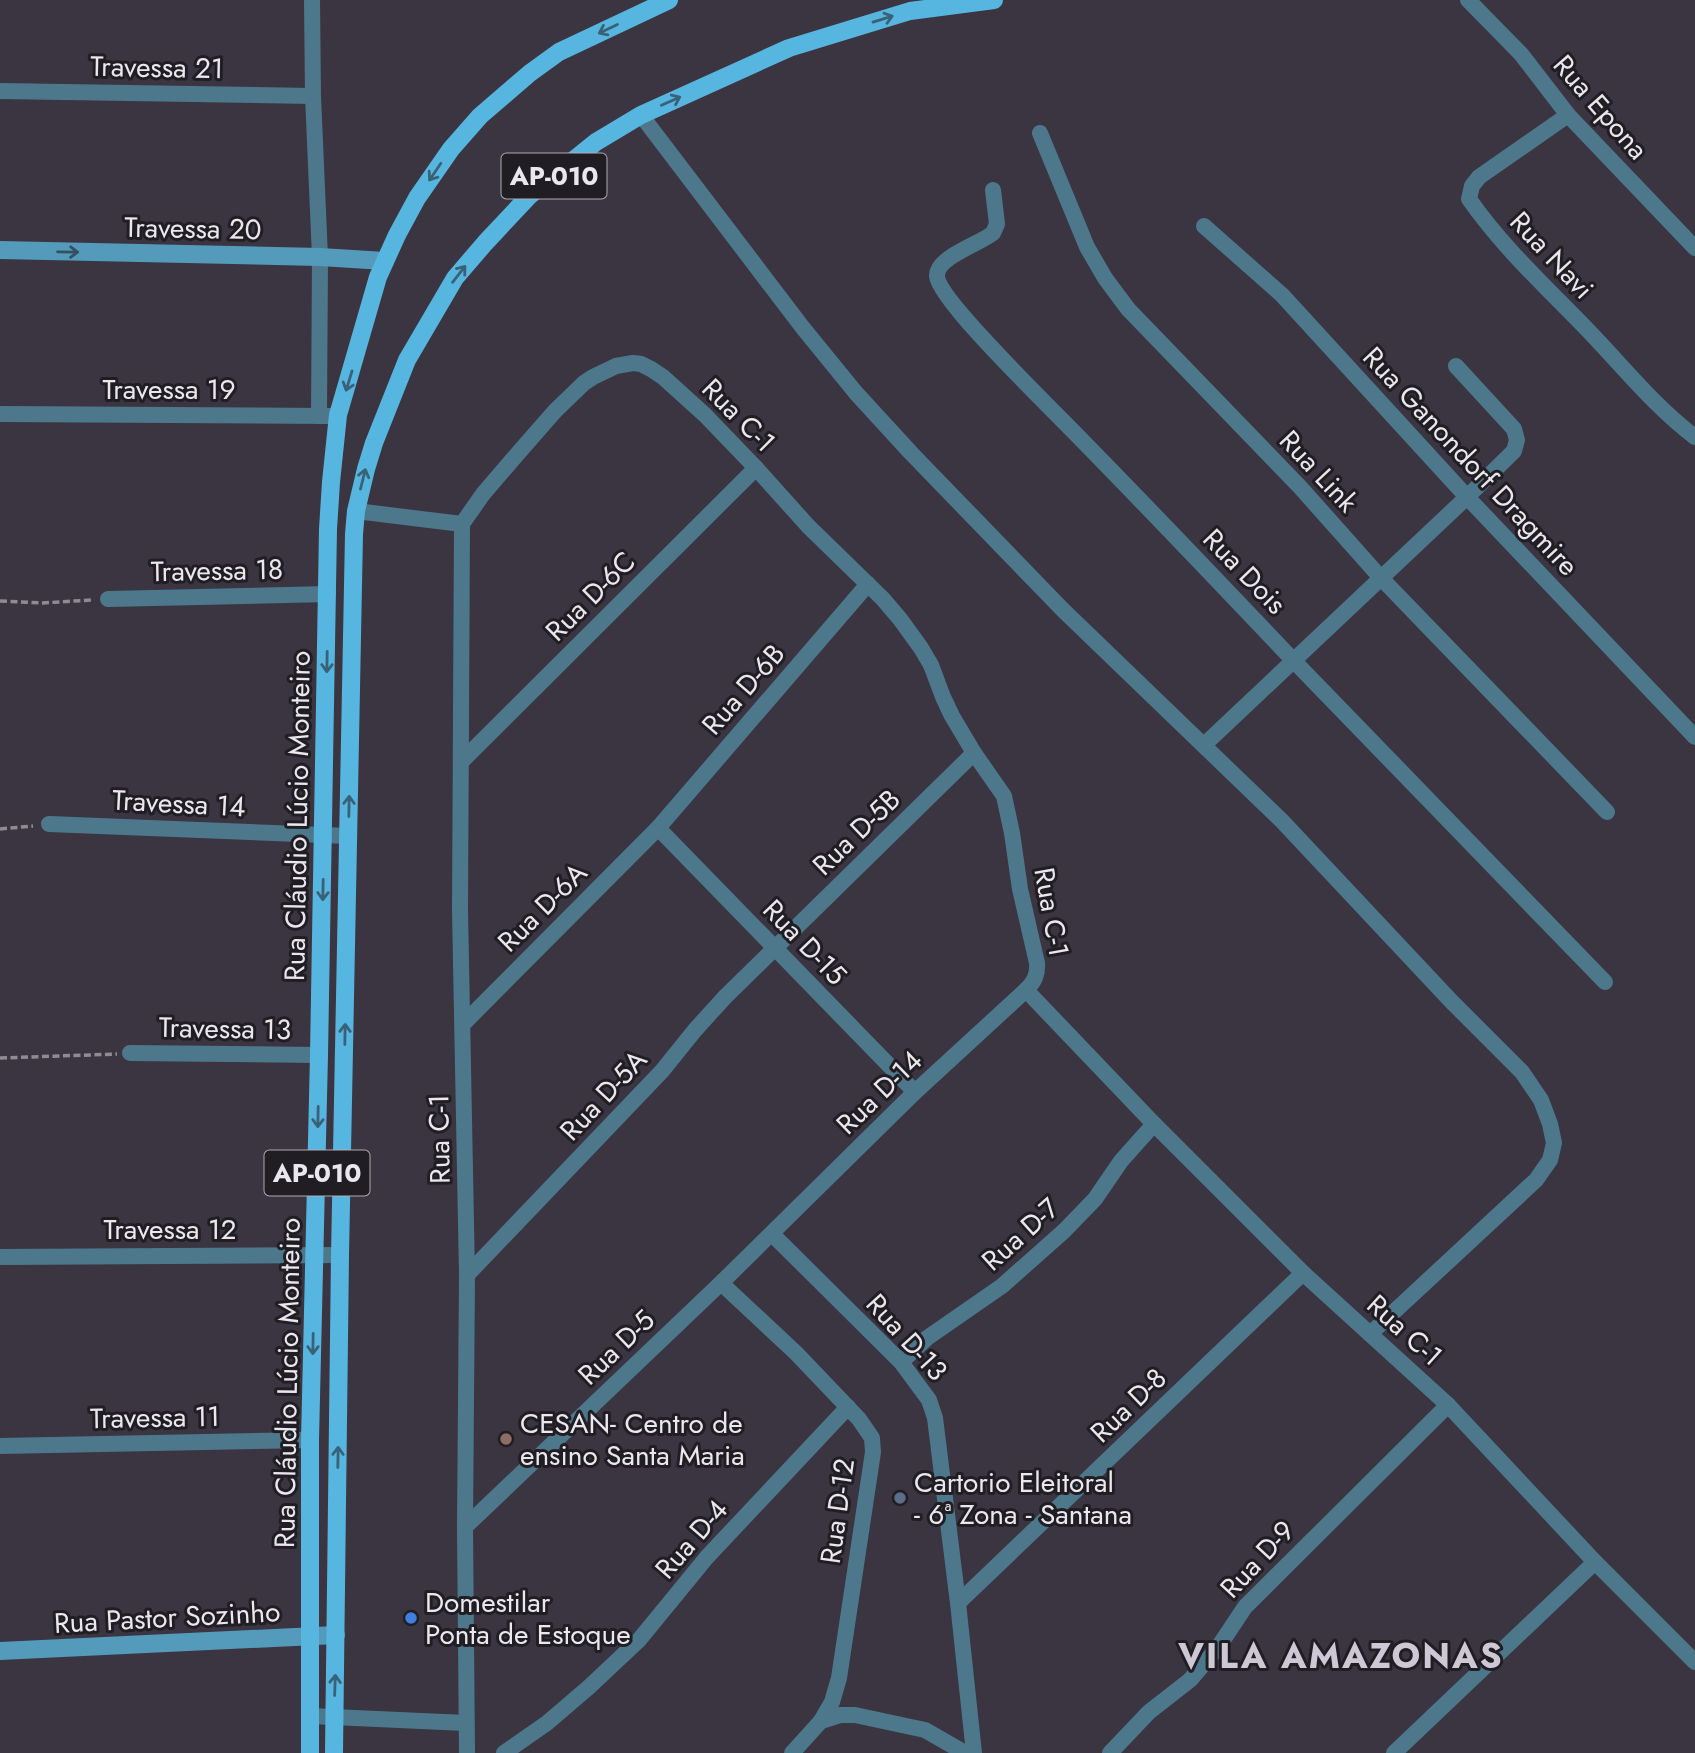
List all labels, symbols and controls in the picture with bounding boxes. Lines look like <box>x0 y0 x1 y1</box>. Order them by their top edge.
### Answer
one-way arrow <box>872 12 894 25</box>
one-way arrow <box>597 24 618 37</box>
street label: Travessa 21 <box>90 46 224 89</box>
street label: Rua Epona <box>1543 46 1658 169</box>
one-way arrow <box>660 94 681 107</box>
road number: AP-010 <box>502 154 606 198</box>
one-way arrow <box>428 162 442 181</box>
street label: Rua Navi <box>1500 202 1603 308</box>
street label: Travessa 20 <box>124 207 262 250</box>
one-way arrow <box>56 245 79 258</box>
one-way arrow <box>452 265 467 284</box>
street label: Rua Ganondorf Dragmire <box>1353 338 1588 585</box>
street label: Travessa 19 <box>102 369 236 410</box>
street label: Rua C-1 <box>692 369 785 462</box>
one-way arrow <box>341 370 354 392</box>
street label: Rua Link <box>1270 421 1368 522</box>
one-way arrow <box>357 468 370 491</box>
street label: Rua Dois <box>1193 519 1296 623</box>
street label: Rua D-6C <box>536 542 645 651</box>
street label: Travessa 18 <box>150 549 284 592</box>
street label: Rua D-6B <box>692 635 795 744</box>
one-way arrow <box>320 650 333 673</box>
street label: Rua Cláudio Lúcio Monteiro <box>274 651 321 981</box>
street label: Travessa 14 <box>111 780 247 827</box>
street label: Rua D-5B <box>803 780 910 885</box>
one-way arrow <box>343 795 356 818</box>
street label: Rua D-6A <box>488 853 597 961</box>
street label: Rua C-1 <box>1024 864 1080 960</box>
one-way arrow <box>316 878 329 901</box>
street label: Rua D-15 <box>753 890 856 995</box>
street label: Travessa 13 <box>158 1007 292 1050</box>
one-way arrow <box>338 1023 351 1046</box>
street label: Rua D-5A <box>550 1040 657 1150</box>
street label: Rua D-14 <box>827 1041 932 1144</box>
street label: Rua C-1 <box>418 1094 461 1184</box>
one-way arrow <box>311 1105 325 1128</box>
road number: AP-010 <box>264 1150 370 1196</box>
street label: Rua D-7 <box>972 1188 1068 1280</box>
street label: Travessa 12 <box>103 1209 237 1250</box>
street label: Rua Cláudio Lúcio Monteiro <box>264 1218 311 1548</box>
street label: Rua D-13 <box>856 1285 957 1390</box>
street label: Rua C-1 <box>1358 1285 1452 1376</box>
street label: Rua D-5 <box>569 1300 664 1394</box>
one-way arrow <box>306 1333 319 1356</box>
street label: Rua D-8 <box>1081 1358 1176 1452</box>
street label: Travessa 11 <box>90 1396 220 1439</box>
place label: CESAN- Centro de ensino Santa Maria <box>520 1403 745 1476</box>
marker: CESAN- Centro de ensino Santa Maria <box>498 1431 514 1447</box>
one-way arrow <box>331 1446 345 1469</box>
street label: Rua D-12 <box>810 1456 865 1566</box>
place label: Cartorio Eleitoral - 6ª Zona - Santana <box>914 1462 1132 1535</box>
marker: Cartorio Eleitoral - 6ª Zona - Santana <box>892 1490 908 1506</box>
street label: Rua D-4 <box>645 1491 738 1588</box>
street label: Rua D-9 <box>1211 1511 1304 1607</box>
place label: Domestilar Ponta de Estoque <box>425 1582 631 1655</box>
street label: Rua Pastor Sozinho <box>53 1591 281 1644</box>
marker: Domestilar Ponta de Estoque <box>403 1610 419 1626</box>
district label: VILA AMAZONAS <box>1177 1631 1504 1681</box>
one-way arrow <box>329 1674 342 1697</box>

